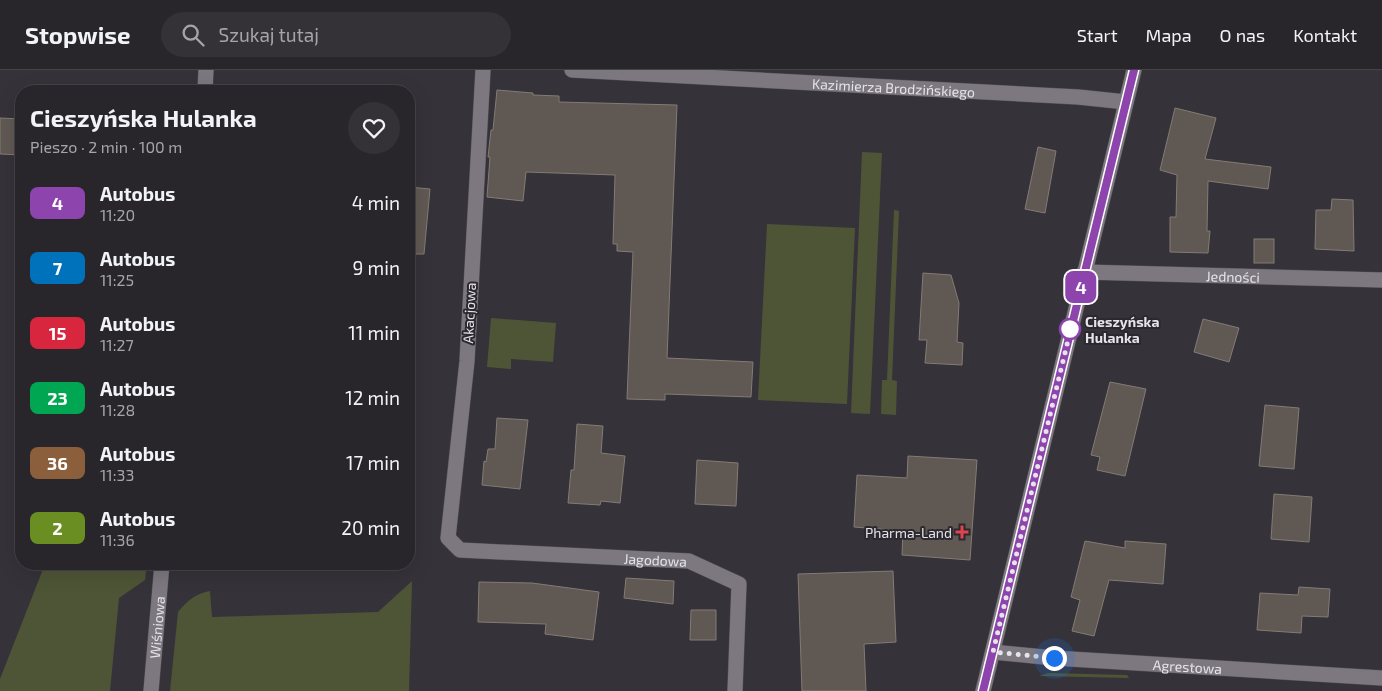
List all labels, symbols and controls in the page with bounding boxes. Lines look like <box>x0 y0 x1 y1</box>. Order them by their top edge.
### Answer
search box <box>161 12 511 57</box>
text: Stopwise <box>25 20 131 49</box>
icon: search <box>179 21 207 49</box>
text: Szukaj tutaj <box>219 23 319 46</box>
text: Start <box>1077 24 1118 46</box>
text: Mapa <box>1146 24 1192 46</box>
text: O nas <box>1220 24 1265 46</box>
text: Kontakt <box>1293 24 1357 46</box>
street label: Kazimierza Brodzińskiego <box>812 74 976 100</box>
button: heart <box>348 102 400 154</box>
text: Cieszyńska Hulanka <box>30 103 257 132</box>
text: Pieszo · 2 min · 100 m <box>30 137 182 156</box>
text: Autobus <box>100 182 175 205</box>
text: 4 min <box>352 191 400 214</box>
text: 4 <box>52 192 63 214</box>
text: 11:20 <box>100 205 135 224</box>
text: Autobus <box>100 247 175 270</box>
text: 9 min <box>352 256 400 279</box>
text: 7 <box>53 257 62 279</box>
street label: Jedności <box>1206 267 1260 285</box>
text: 11:25 <box>100 270 134 289</box>
line badge: 4 <box>1065 271 1097 303</box>
text: 4 <box>1075 276 1087 298</box>
street label: Akacjowa <box>459 282 479 344</box>
text: Autobus <box>100 312 175 335</box>
place label: Cieszyńska Hulanka <box>1085 313 1159 346</box>
marker: Cieszyńska Hulanka <box>1059 318 1081 340</box>
text: 11 min <box>348 321 400 344</box>
text: 15 <box>49 322 66 344</box>
text: 11:27 <box>100 335 134 354</box>
text: Autobus <box>100 377 175 400</box>
text: 12 min <box>345 386 400 409</box>
text: 23 <box>47 387 68 409</box>
text: 11:28 <box>100 400 135 419</box>
text: Autobus <box>100 442 175 465</box>
text: 17 min <box>346 451 400 474</box>
text: 36 <box>47 452 68 474</box>
text: 11:33 <box>100 465 134 484</box>
text: Autobus <box>100 507 175 530</box>
text: 20 min <box>341 516 400 539</box>
text: 2 <box>52 517 63 539</box>
place label: Pharma-Land <box>865 524 952 541</box>
marker: Pharma-Land <box>956 526 968 538</box>
text: 11:36 <box>100 530 135 549</box>
street label: Jagodowa <box>623 549 687 569</box>
street label: Wiśniowa <box>145 595 168 659</box>
your location <box>1042 646 1067 671</box>
street label: Agrestowa <box>1152 656 1222 677</box>

